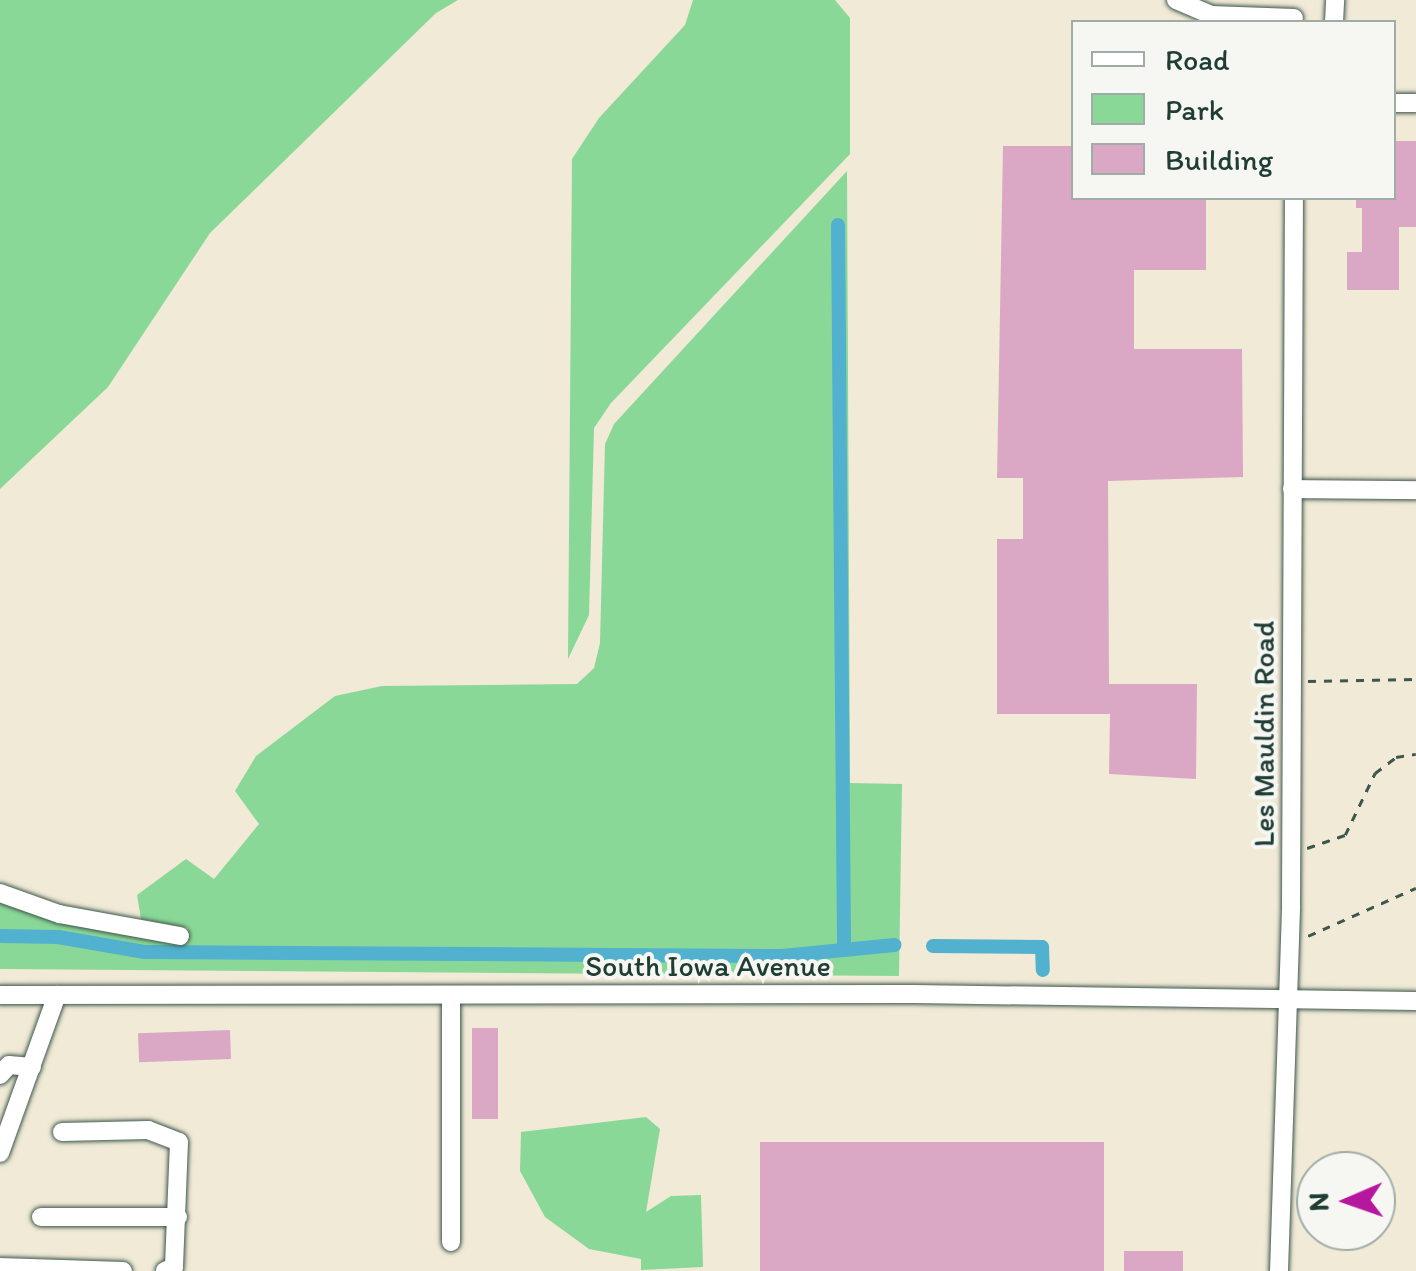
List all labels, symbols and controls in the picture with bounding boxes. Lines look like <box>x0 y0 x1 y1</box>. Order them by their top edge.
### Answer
legend <box>1071 20 1396 200</box>
text: Road <box>1165 41 1230 78</box>
text: Park <box>1165 91 1224 128</box>
text: Building <box>1165 141 1273 178</box>
street label: Les Mauldin Road <box>1246 621 1282 847</box>
street label: South Iowa Avenue <box>586 948 830 984</box>
north arrow <box>1296 1151 1396 1251</box>
text: N <box>1301 1192 1335 1212</box>

